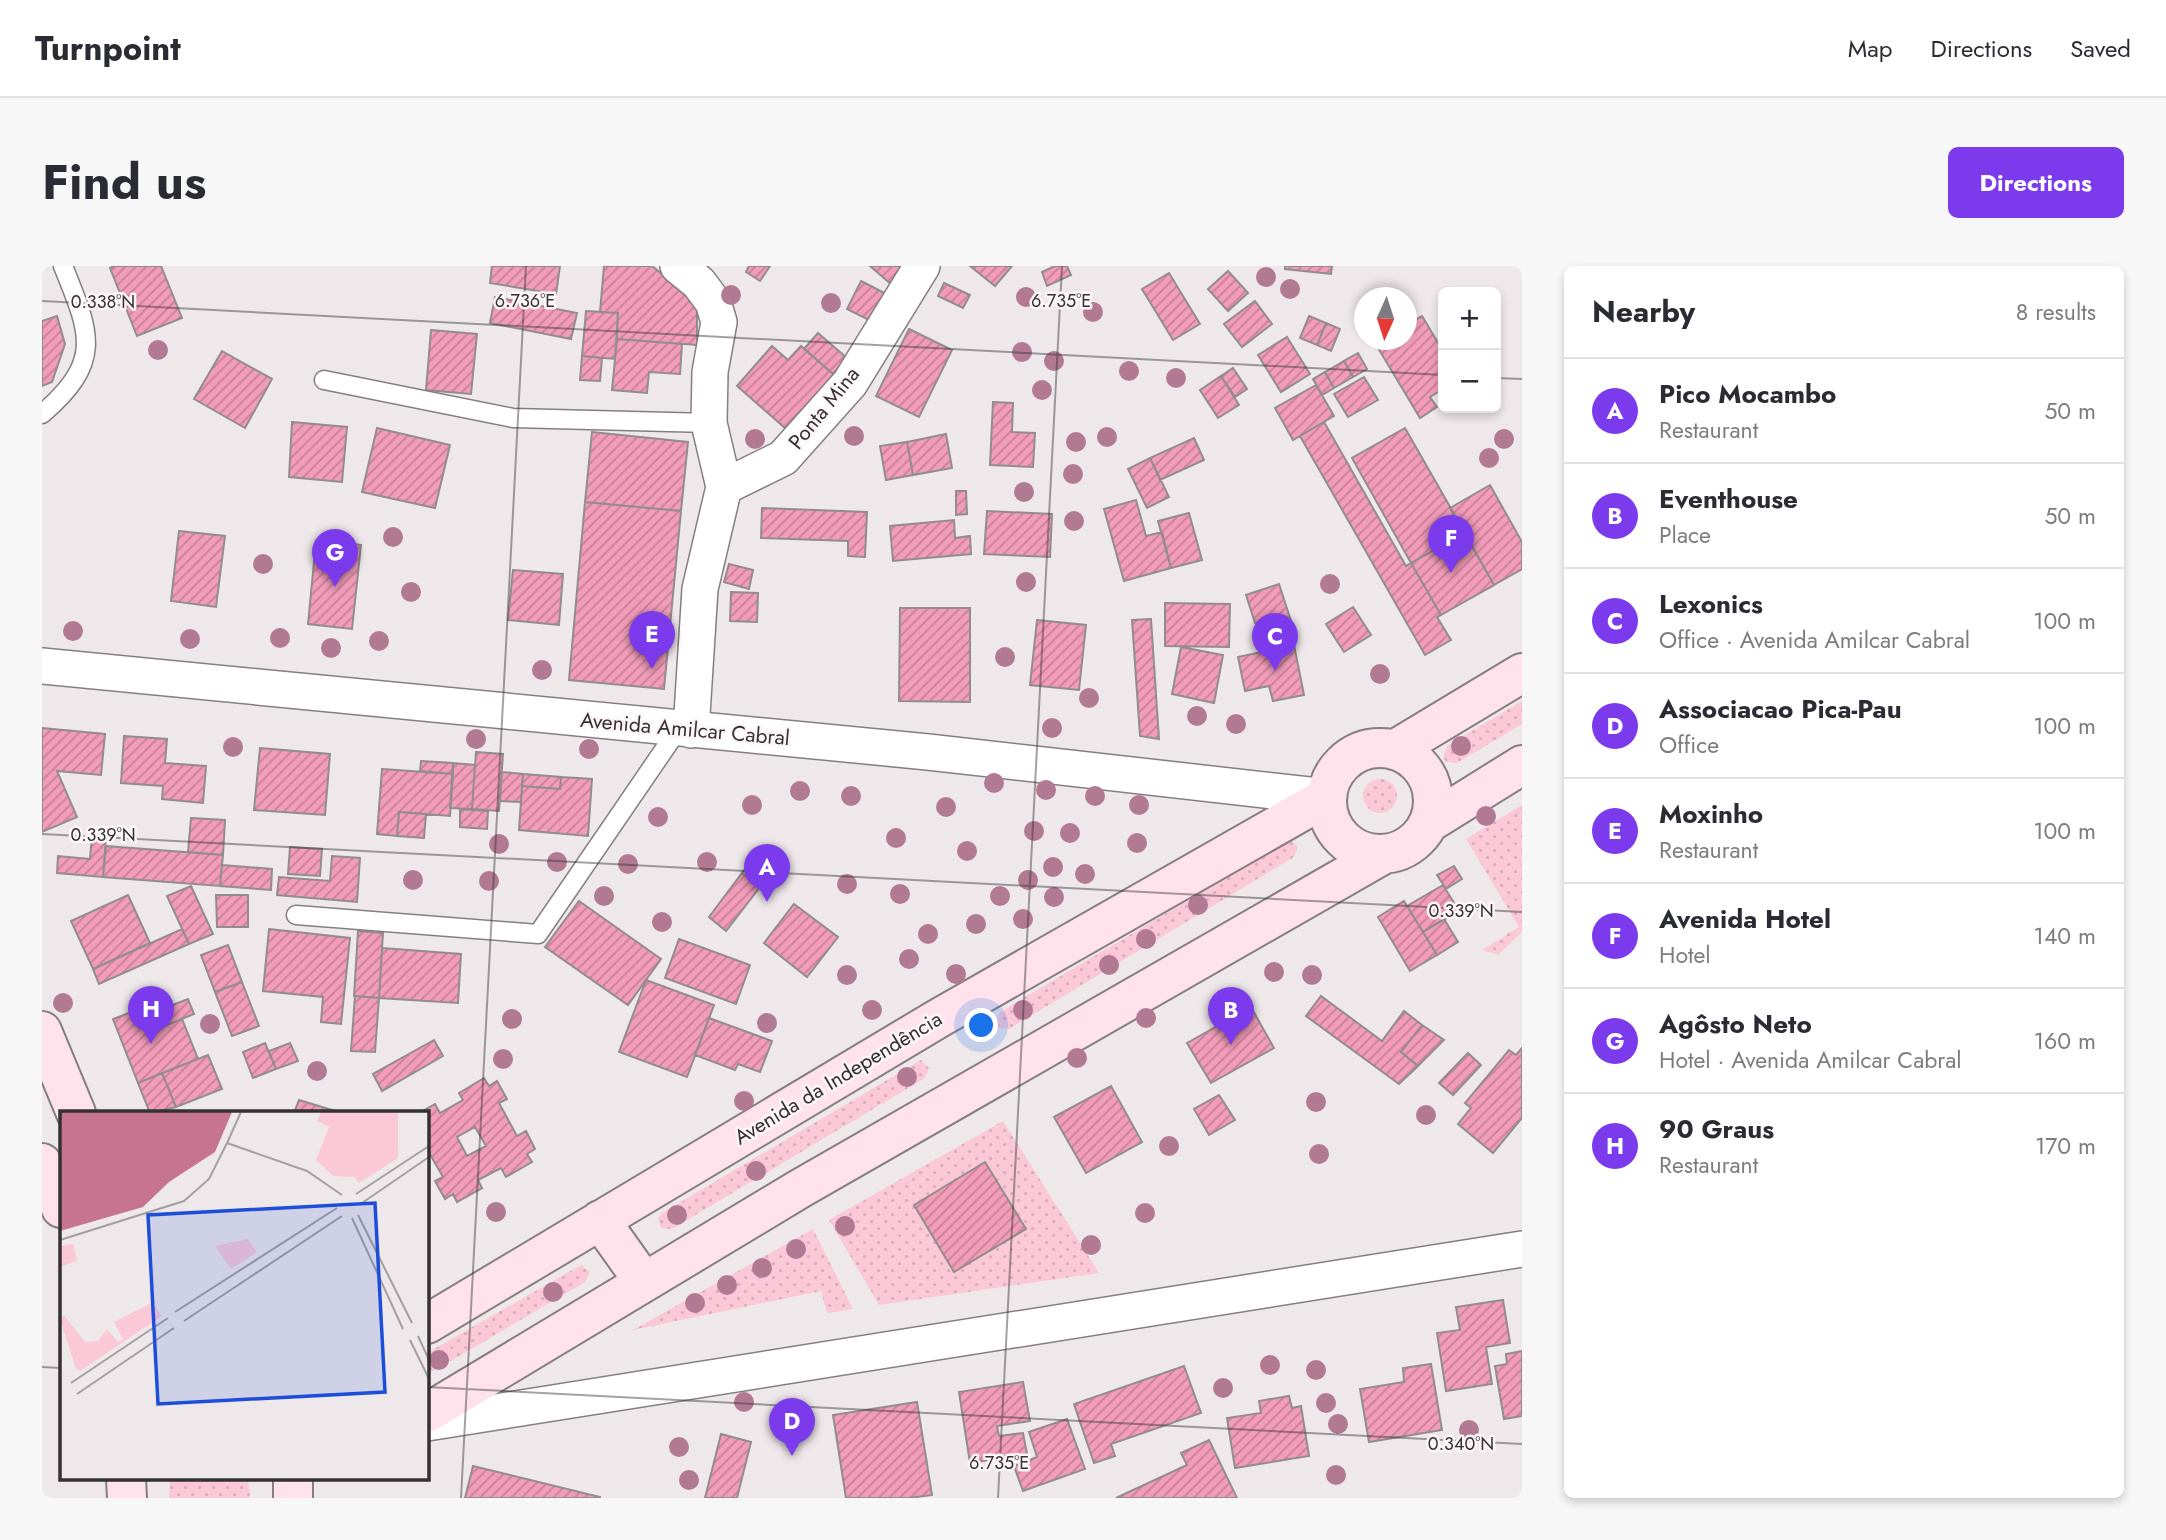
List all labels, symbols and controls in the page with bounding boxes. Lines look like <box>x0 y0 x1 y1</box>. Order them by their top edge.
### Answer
text: Turnpoint <box>35 25 181 72</box>
text: Map <box>1848 31 1893 66</box>
text: Directions <box>1931 31 2032 66</box>
text: Saved <box>2070 31 2131 66</box>
text: Find us <box>42 147 206 217</box>
button: Directions <box>1948 147 2124 218</box>
north arrow <box>1354 287 1417 350</box>
map controls <box>1438 287 1501 413</box>
button: + <box>1438 287 1501 350</box>
text: 6.736°E <box>495 288 555 314</box>
text: 6.735°E <box>1031 288 1091 314</box>
text: 0.338°N <box>71 289 135 315</box>
text: Nearby <box>1592 290 1695 333</box>
text: 8 results <box>2016 295 2096 329</box>
button: − <box>1438 350 1501 413</box>
street label: Ponta Mina <box>781 360 867 456</box>
text: Pico Mocambo <box>1659 375 1836 413</box>
text: A <box>1607 394 1623 428</box>
text: 50 m <box>2044 394 2096 428</box>
text: Restaurant <box>1659 413 1758 447</box>
text: Eventhouse <box>1659 480 1798 518</box>
text: B <box>1607 499 1623 533</box>
text: 50 m <box>2044 499 2096 533</box>
pin: F <box>1428 515 1474 573</box>
text: Place <box>1659 518 1711 552</box>
pin: G <box>312 529 358 587</box>
text: Lexonics <box>1659 585 1763 623</box>
text: C <box>1607 604 1623 638</box>
text: 100 m <box>2033 604 2096 638</box>
pin: E <box>629 611 675 669</box>
pin: C <box>1252 613 1298 671</box>
text: Office · Avenida Amilcar Cabral <box>1659 623 1970 657</box>
text: Associacao Pica-Pau <box>1659 690 1902 728</box>
street label: Avenida Amilcar Cabral <box>579 705 791 753</box>
text: D <box>1607 709 1623 743</box>
text: 100 m <box>2033 709 2096 743</box>
text: Office <box>1659 728 1719 762</box>
text: Moxinho <box>1659 795 1763 833</box>
text: E <box>1608 814 1622 848</box>
text: 100 m <box>2033 814 2096 848</box>
text: 0.339°N <box>70 822 136 848</box>
text: Restaurant <box>1659 833 1758 867</box>
pin: A <box>744 844 790 902</box>
text: 0.339°N <box>1428 898 1494 924</box>
text: Avenida Hotel <box>1659 900 1831 938</box>
text: F <box>1609 919 1621 953</box>
text: 140 m <box>2034 919 2096 953</box>
text: Hotel <box>1659 938 1711 972</box>
pin: H <box>128 986 174 1044</box>
pin: B <box>1208 987 1254 1045</box>
street label: Avenida da Independência <box>728 1004 948 1152</box>
text: Agôsto Neto <box>1659 1005 1812 1043</box>
your location <box>964 1008 998 1042</box>
text: G <box>1606 1024 1624 1058</box>
text: 160 m <box>2034 1024 2096 1058</box>
text: Hotel · Avenida Amilcar Cabral <box>1659 1043 1962 1077</box>
text: 90 Graus <box>1659 1110 1774 1148</box>
inset map <box>60 1111 429 1480</box>
text: H <box>1606 1129 1624 1163</box>
text: 170 m <box>2035 1129 2096 1163</box>
text: Restaurant <box>1659 1148 1758 1182</box>
pin: D <box>769 1398 815 1456</box>
text: 0.340°N <box>1428 1431 1494 1457</box>
text: 6.735°E <box>969 1450 1029 1476</box>

